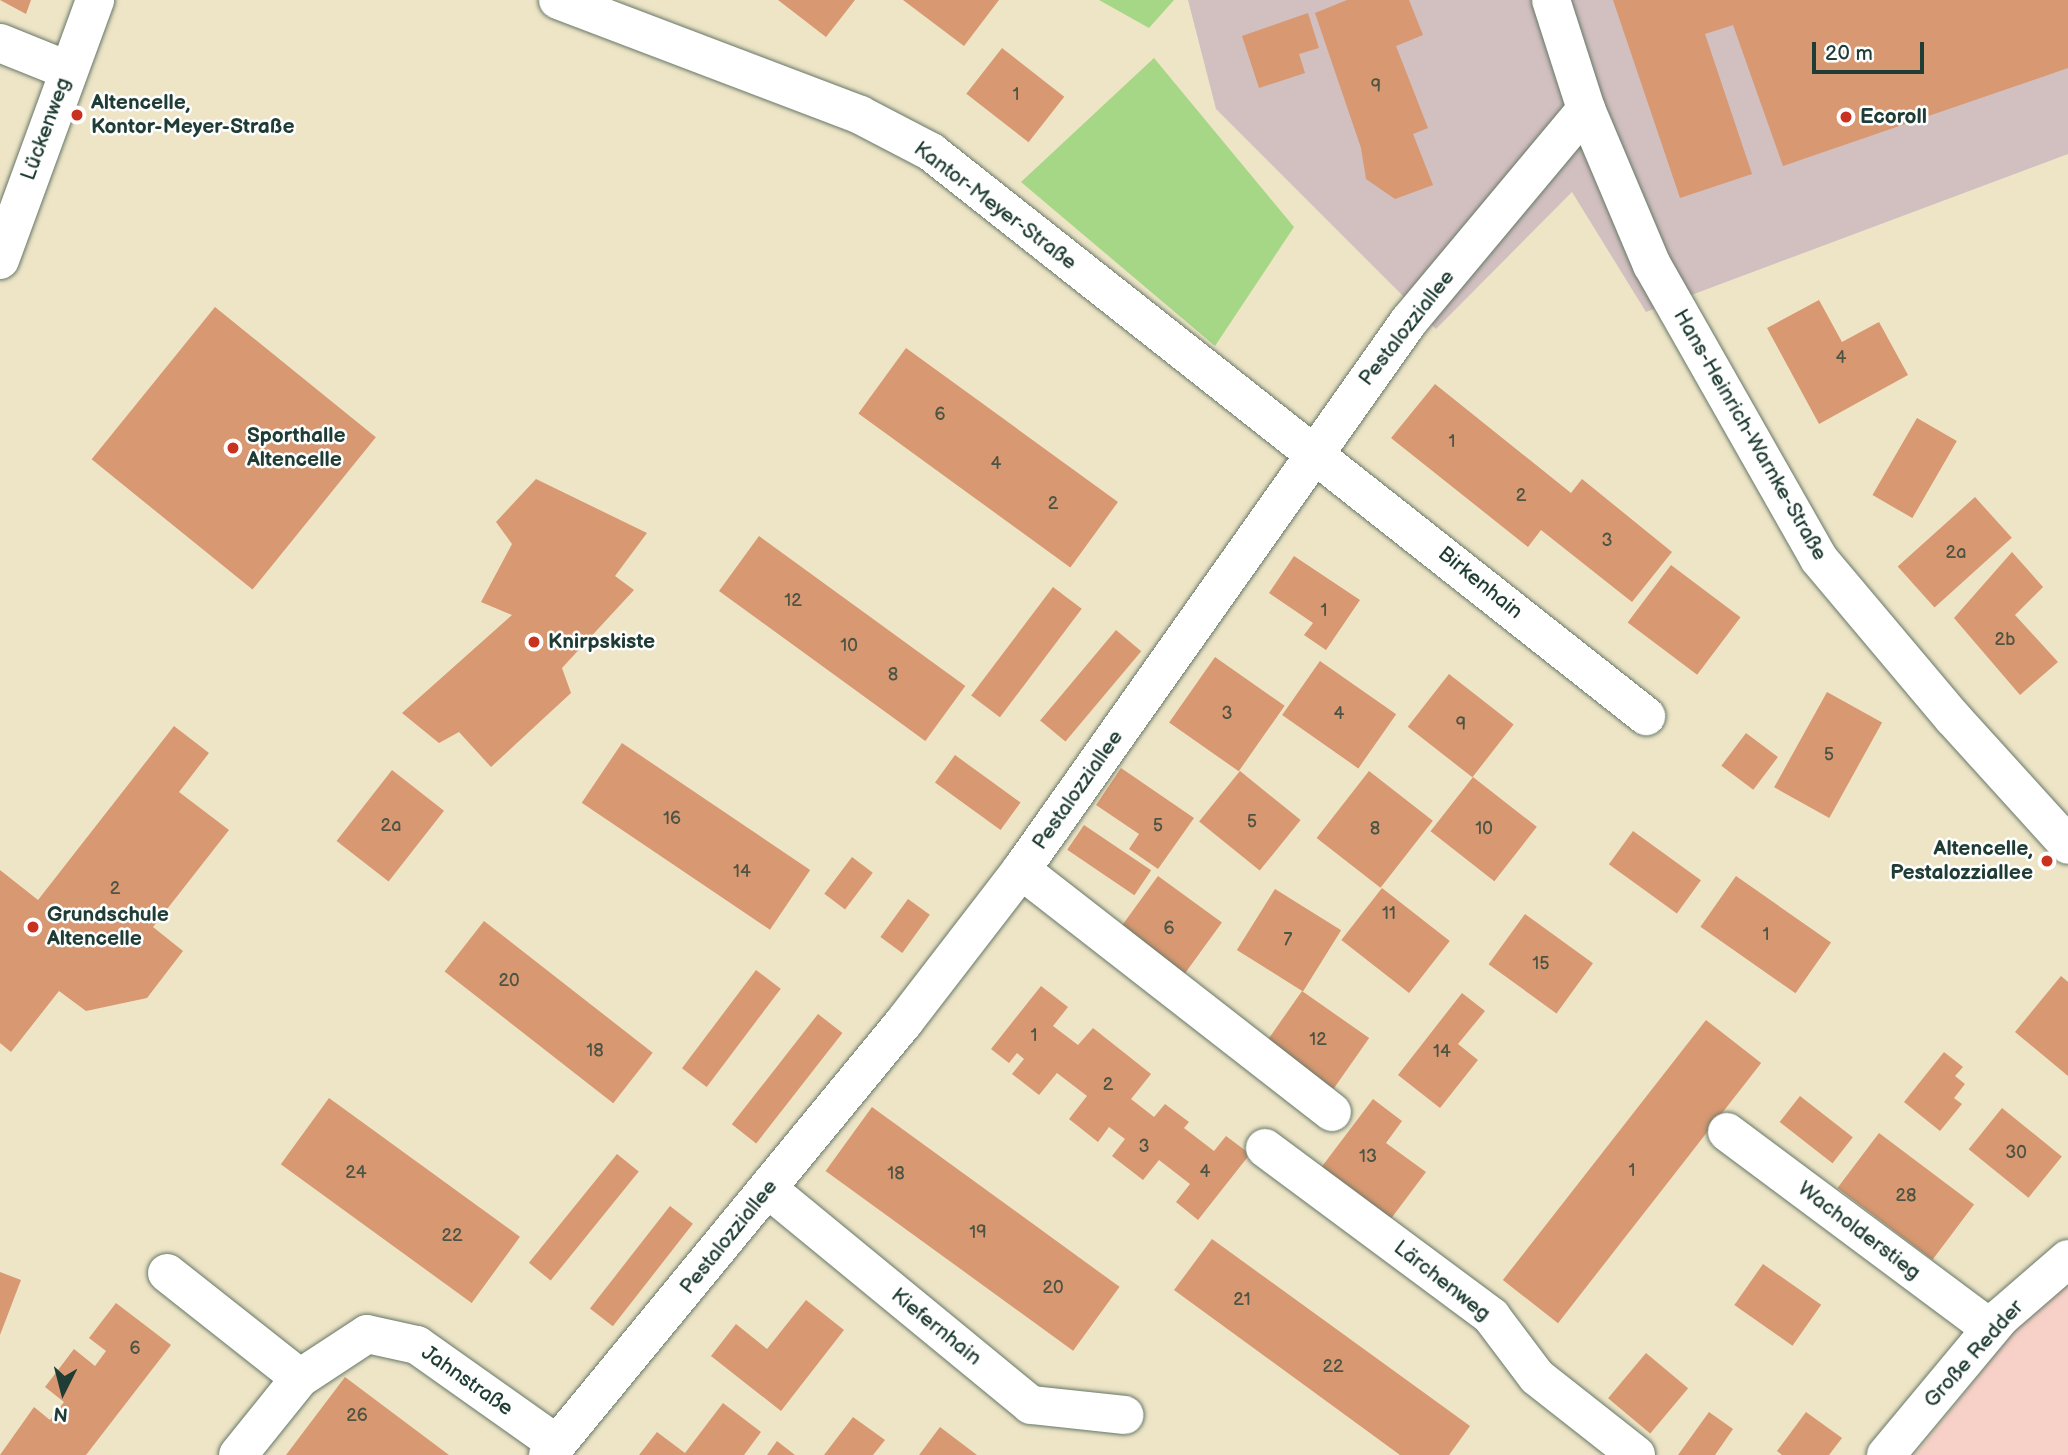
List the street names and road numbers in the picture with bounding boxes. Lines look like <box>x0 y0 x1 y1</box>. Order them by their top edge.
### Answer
street label: Lückenweg <box>16 74 76 184</box>
street label: Kantor-Meyer-Straße <box>909 137 1081 275</box>
street label: Pestalozziallee <box>1354 265 1460 391</box>
street label: Hans-Heinrich-Warnke-Straße <box>1668 305 1832 565</box>
street label: Birkenhain <box>1433 541 1527 625</box>
street label: Pestalozziallee <box>1027 725 1129 855</box>
street label: Pestalozziallee <box>675 1175 783 1299</box>
street label: Wacholderstieg <box>1793 1177 1925 1285</box>
street label: Lärchenweg <box>1389 1235 1495 1327</box>
street label: Kiefernhain <box>886 1283 986 1371</box>
street label: Große Redder <box>1919 1295 2029 1413</box>
street label: Jahnstraße <box>416 1340 518 1422</box>

